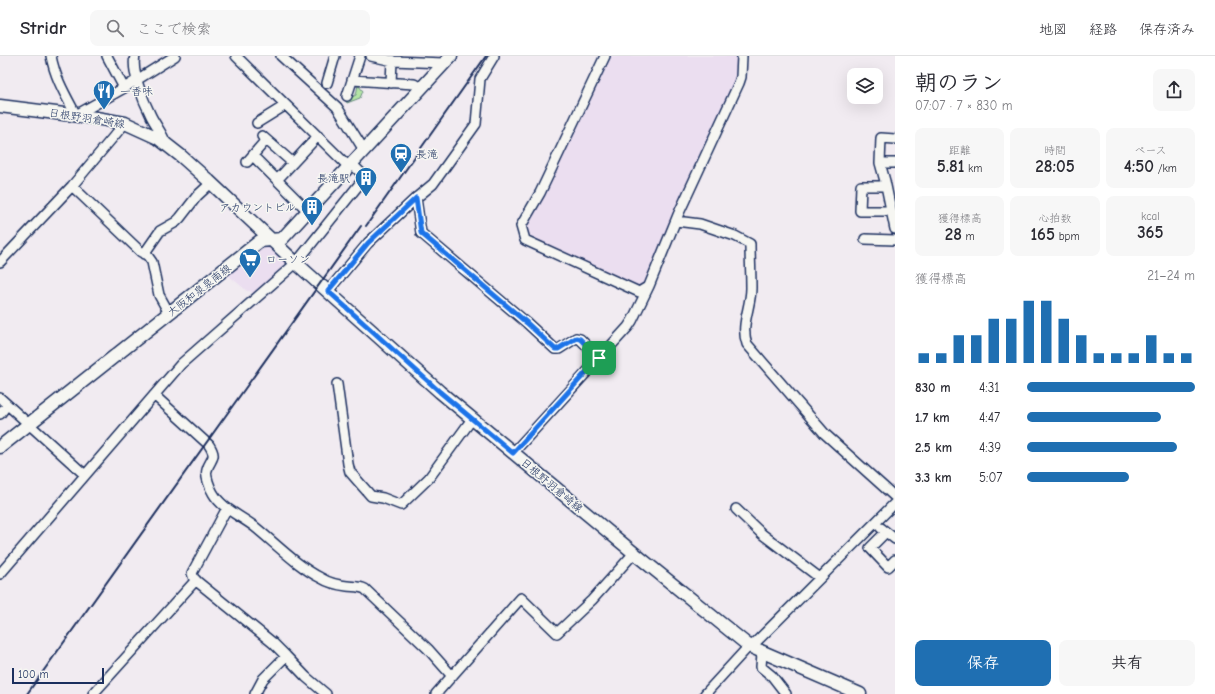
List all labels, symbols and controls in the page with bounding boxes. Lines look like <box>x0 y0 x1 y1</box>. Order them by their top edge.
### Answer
search box <box>90 10 370 46</box>
text: Stridr <box>20 17 66 39</box>
icon: search <box>104 17 126 39</box>
text: ここで検索 <box>136 20 211 38</box>
text: 地図 <box>1039 21 1067 38</box>
text: 経路 <box>1089 21 1117 38</box>
text: 保存済み <box>1139 21 1195 38</box>
map controls <box>847 68 883 104</box>
button: layers <box>847 68 883 104</box>
button: share <box>1153 69 1195 111</box>
text: 朝のラン <box>915 70 1003 96</box>
restaurant icon: 一香味 <box>91 78 117 111</box>
place label: 一香味 <box>120 85 153 98</box>
text: 07:07 · 7 × 830 m <box>915 98 1012 113</box>
street label: 日根野羽倉崎線 <box>48 106 126 131</box>
station icon: 長滝 <box>388 141 414 174</box>
text: 距離 <box>949 144 971 157</box>
text: 時間 <box>1044 144 1066 157</box>
text: ペース <box>1134 144 1167 157</box>
place label: 長滝 <box>416 148 438 161</box>
text: 5.81 <box>937 157 964 176</box>
text: 28:05 <box>1035 157 1075 176</box>
text: 4:50 <box>1124 157 1154 176</box>
text: km <box>964 162 982 175</box>
text: /km <box>1154 162 1177 175</box>
building icon: 長滝駅 <box>353 165 379 198</box>
place label: 長滝駅 <box>317 172 350 185</box>
building icon: アカウントビル <box>299 194 325 227</box>
place label: アカウントビル <box>219 201 296 214</box>
text: kcal <box>1141 210 1160 223</box>
text: 獲得標高 <box>938 212 982 225</box>
text: 心拍数 <box>1038 212 1071 225</box>
text: 365 <box>1137 223 1163 242</box>
text: 28 <box>945 225 962 244</box>
text: 165 <box>1030 225 1055 244</box>
text: m <box>962 230 975 243</box>
text: bpm <box>1055 230 1080 243</box>
supermarket icon: ローソン <box>237 246 263 279</box>
place label: ローソン <box>266 253 310 266</box>
street label: 大阪和泉泉南線 <box>165 262 234 319</box>
text: 21–24 m <box>1147 268 1195 283</box>
text: 獲得標高 <box>915 271 967 286</box>
pin <box>582 341 616 375</box>
icon: arrive <box>588 347 610 369</box>
text: 830 m <box>915 380 950 395</box>
text: 4:31 <box>979 380 999 395</box>
text: 1.7 km <box>915 410 950 425</box>
text: 4:47 <box>979 410 1000 425</box>
text: 2.5 km <box>915 440 952 455</box>
text: 4:39 <box>979 440 1001 455</box>
street label: 日根野羽倉崎線 <box>518 456 585 515</box>
text: 3.3 km <box>915 470 951 485</box>
text: 5:07 <box>979 470 1002 485</box>
button: 保存 <box>915 640 1051 686</box>
button: 共有 <box>1059 640 1195 686</box>
scale bar <box>12 666 104 685</box>
text: 100 m <box>18 668 49 681</box>

